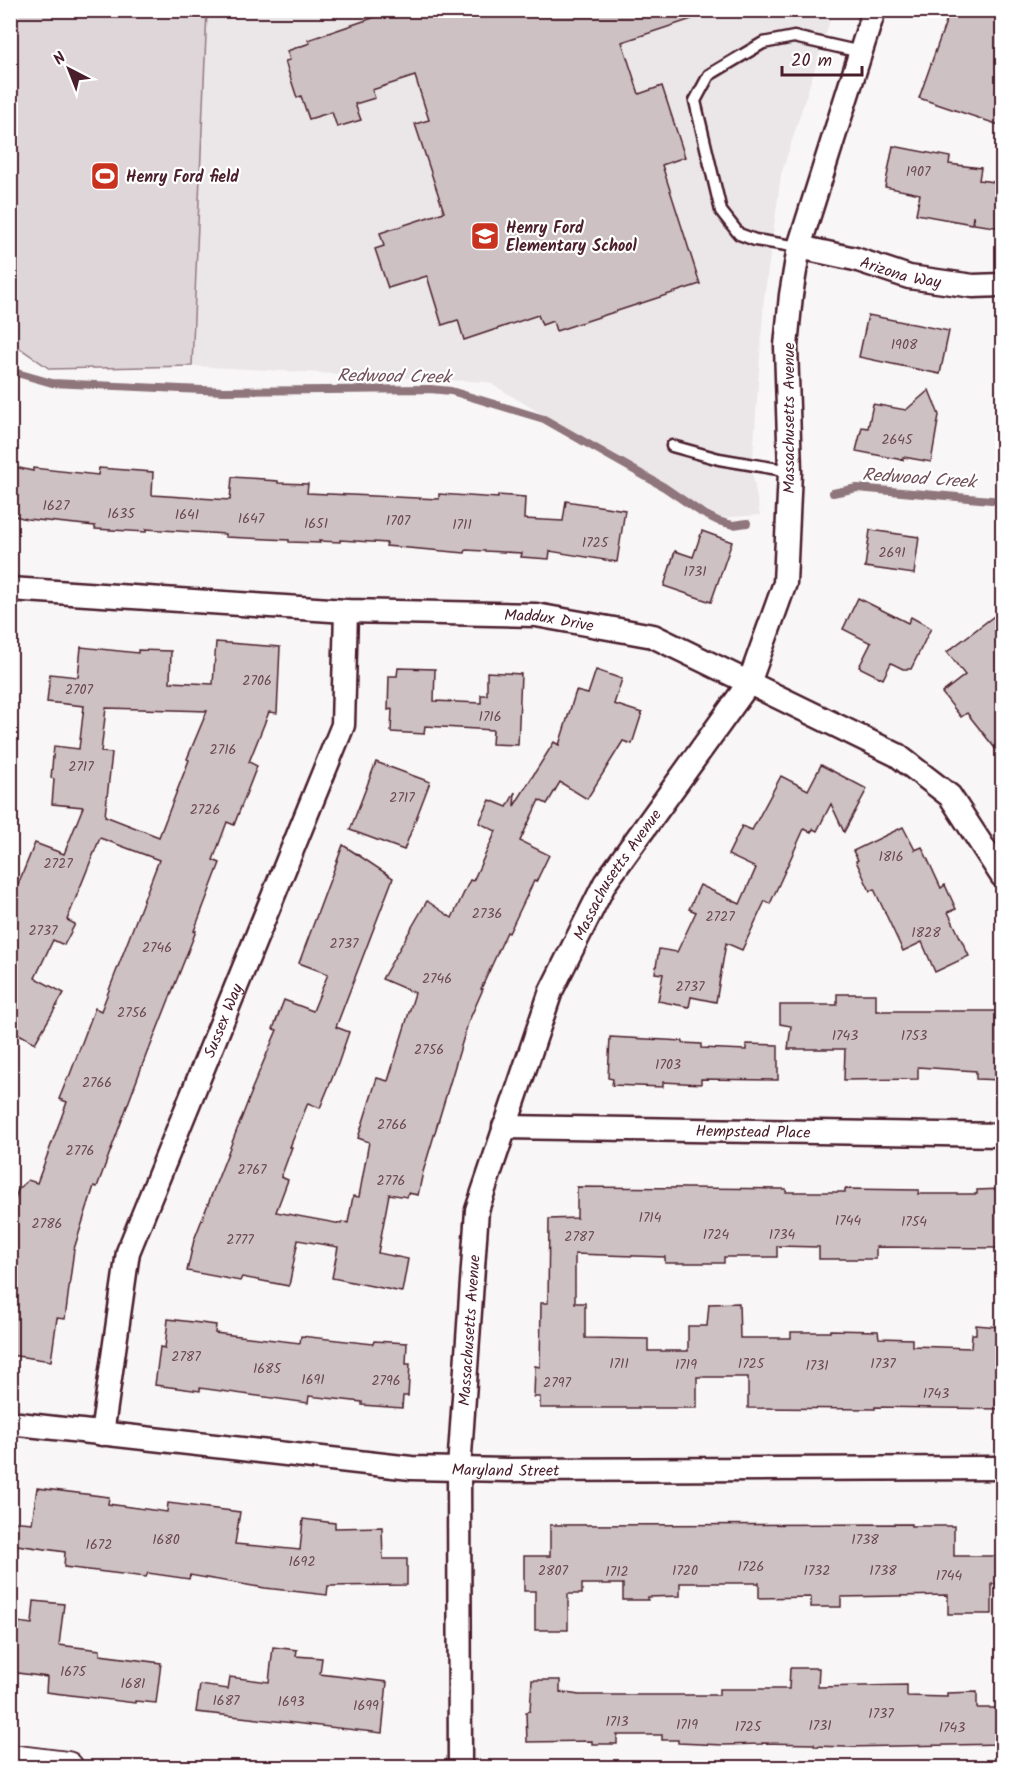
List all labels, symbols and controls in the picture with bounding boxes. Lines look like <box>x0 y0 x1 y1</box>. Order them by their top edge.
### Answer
north arrow <box>39 39 99 99</box>
scale bar <box>782 39 862 77</box>
text: N <box>48 46 72 72</box>
text: 20 m <box>791 47 832 76</box>
sports icon: Henry Ford field <box>89 160 121 192</box>
house number: 1907 <box>906 161 931 183</box>
place label: Henry Ford field <box>126 165 239 190</box>
place label: Henry Ford Elementary School <box>506 216 638 259</box>
school or university icon: Henry Ford Elementary School <box>469 220 501 252</box>
street label: Arizona Way <box>856 251 943 295</box>
house number: 1908 <box>891 334 918 356</box>
street label: Massachusetts Avenue <box>777 342 802 494</box>
water label: Redwood Creek <box>337 362 454 393</box>
house number: 2645 <box>881 429 914 451</box>
water label: Redwood Creek <box>861 461 979 498</box>
house number: 1627 <box>43 495 70 517</box>
house number: 1635 <box>107 503 136 525</box>
house number: 1641 <box>175 504 199 526</box>
house number: 1647 <box>238 508 265 530</box>
house number: 1707 <box>386 510 411 532</box>
house number: 1651 <box>304 513 328 535</box>
house number: 1711 <box>452 514 472 536</box>
house number: 1725 <box>582 532 610 554</box>
house number: 2691 <box>878 542 906 564</box>
house number: 1731 <box>683 561 707 583</box>
street label: Maddux Drive <box>504 603 596 639</box>
house number: 2706 <box>242 670 272 692</box>
house number: 2707 <box>65 679 94 701</box>
house number: 1716 <box>478 706 502 728</box>
house number: 2716 <box>210 739 236 761</box>
house number: 2717 <box>68 756 94 778</box>
house number: 2717 <box>389 787 415 809</box>
house number: 2726 <box>190 799 220 821</box>
street label: Massachusetts Avenue <box>567 804 669 945</box>
house number: 1816 <box>878 846 904 868</box>
house number: 2727 <box>43 853 73 875</box>
house number: 2736 <box>472 903 502 925</box>
house number: 2727 <box>705 906 735 928</box>
house number: 2737 <box>28 920 58 942</box>
house number: 1828 <box>911 922 941 944</box>
house number: 2737 <box>329 933 359 955</box>
house number: 2746 <box>142 937 172 959</box>
house number: 2746 <box>422 968 452 990</box>
house number: 2737 <box>675 976 705 998</box>
street label: Sussex Way <box>198 980 250 1062</box>
house number: 2756 <box>117 1002 147 1024</box>
house number: 1743 <box>832 1025 858 1047</box>
house number: 1753 <box>901 1025 927 1047</box>
house number: 2756 <box>414 1039 444 1061</box>
house number: 1703 <box>655 1054 681 1076</box>
house number: 2766 <box>82 1072 112 1094</box>
house number: 2766 <box>377 1114 407 1136</box>
street label: Hempstead Place <box>695 1119 811 1146</box>
house number: 2776 <box>66 1140 94 1162</box>
house number: 2767 <box>238 1159 267 1181</box>
house number: 2776 <box>377 1170 405 1192</box>
house number: 1714 <box>639 1207 662 1229</box>
house number: 1744 <box>835 1210 861 1232</box>
house number: 1754 <box>901 1211 927 1233</box>
house number: 2786 <box>32 1213 62 1235</box>
house number: 1724 <box>703 1224 730 1246</box>
house number: 1734 <box>769 1224 796 1246</box>
house number: 2787 <box>564 1226 594 1248</box>
house number: 2777 <box>226 1229 254 1251</box>
street label: Massachusetts Avenue <box>452 1254 488 1407</box>
house number: 2787 <box>171 1346 201 1368</box>
house number: 1711 <box>609 1353 629 1375</box>
house number: 1725 <box>738 1353 766 1375</box>
house number: 1737 <box>870 1353 896 1375</box>
house number: 1719 <box>675 1354 697 1376</box>
house number: 1731 <box>805 1355 829 1377</box>
house number: 1685 <box>253 1358 283 1380</box>
house number: 1691 <box>301 1369 325 1391</box>
house number: 2796 <box>371 1370 401 1392</box>
house number: 2797 <box>543 1372 571 1394</box>
house number: 1743 <box>923 1383 949 1405</box>
street label: Maryland Street <box>451 1458 560 1484</box>
house number: 1680 <box>152 1529 180 1551</box>
house number: 1738 <box>851 1529 879 1551</box>
house number: 1672 <box>86 1534 112 1556</box>
house number: 1692 <box>288 1551 316 1573</box>
house number: 1726 <box>738 1556 764 1578</box>
house number: 2807 <box>538 1560 569 1582</box>
house number: 1720 <box>672 1560 698 1582</box>
house number: 1732 <box>804 1560 830 1582</box>
house number: 1738 <box>869 1560 897 1582</box>
house number: 1712 <box>605 1561 629 1583</box>
house number: 1744 <box>936 1565 962 1587</box>
house number: 1675 <box>60 1661 88 1683</box>
house number: 1681 <box>120 1673 146 1695</box>
house number: 1687 <box>212 1690 240 1712</box>
house number: 1693 <box>277 1691 305 1713</box>
house number: 1699 <box>353 1695 379 1717</box>
house number: 1737 <box>868 1703 894 1725</box>
house number: 1713 <box>605 1711 629 1733</box>
house number: 1719 <box>676 1714 698 1736</box>
house number: 1731 <box>808 1715 832 1737</box>
house number: 1725 <box>735 1716 763 1738</box>
house number: 1743 <box>939 1717 965 1739</box>

